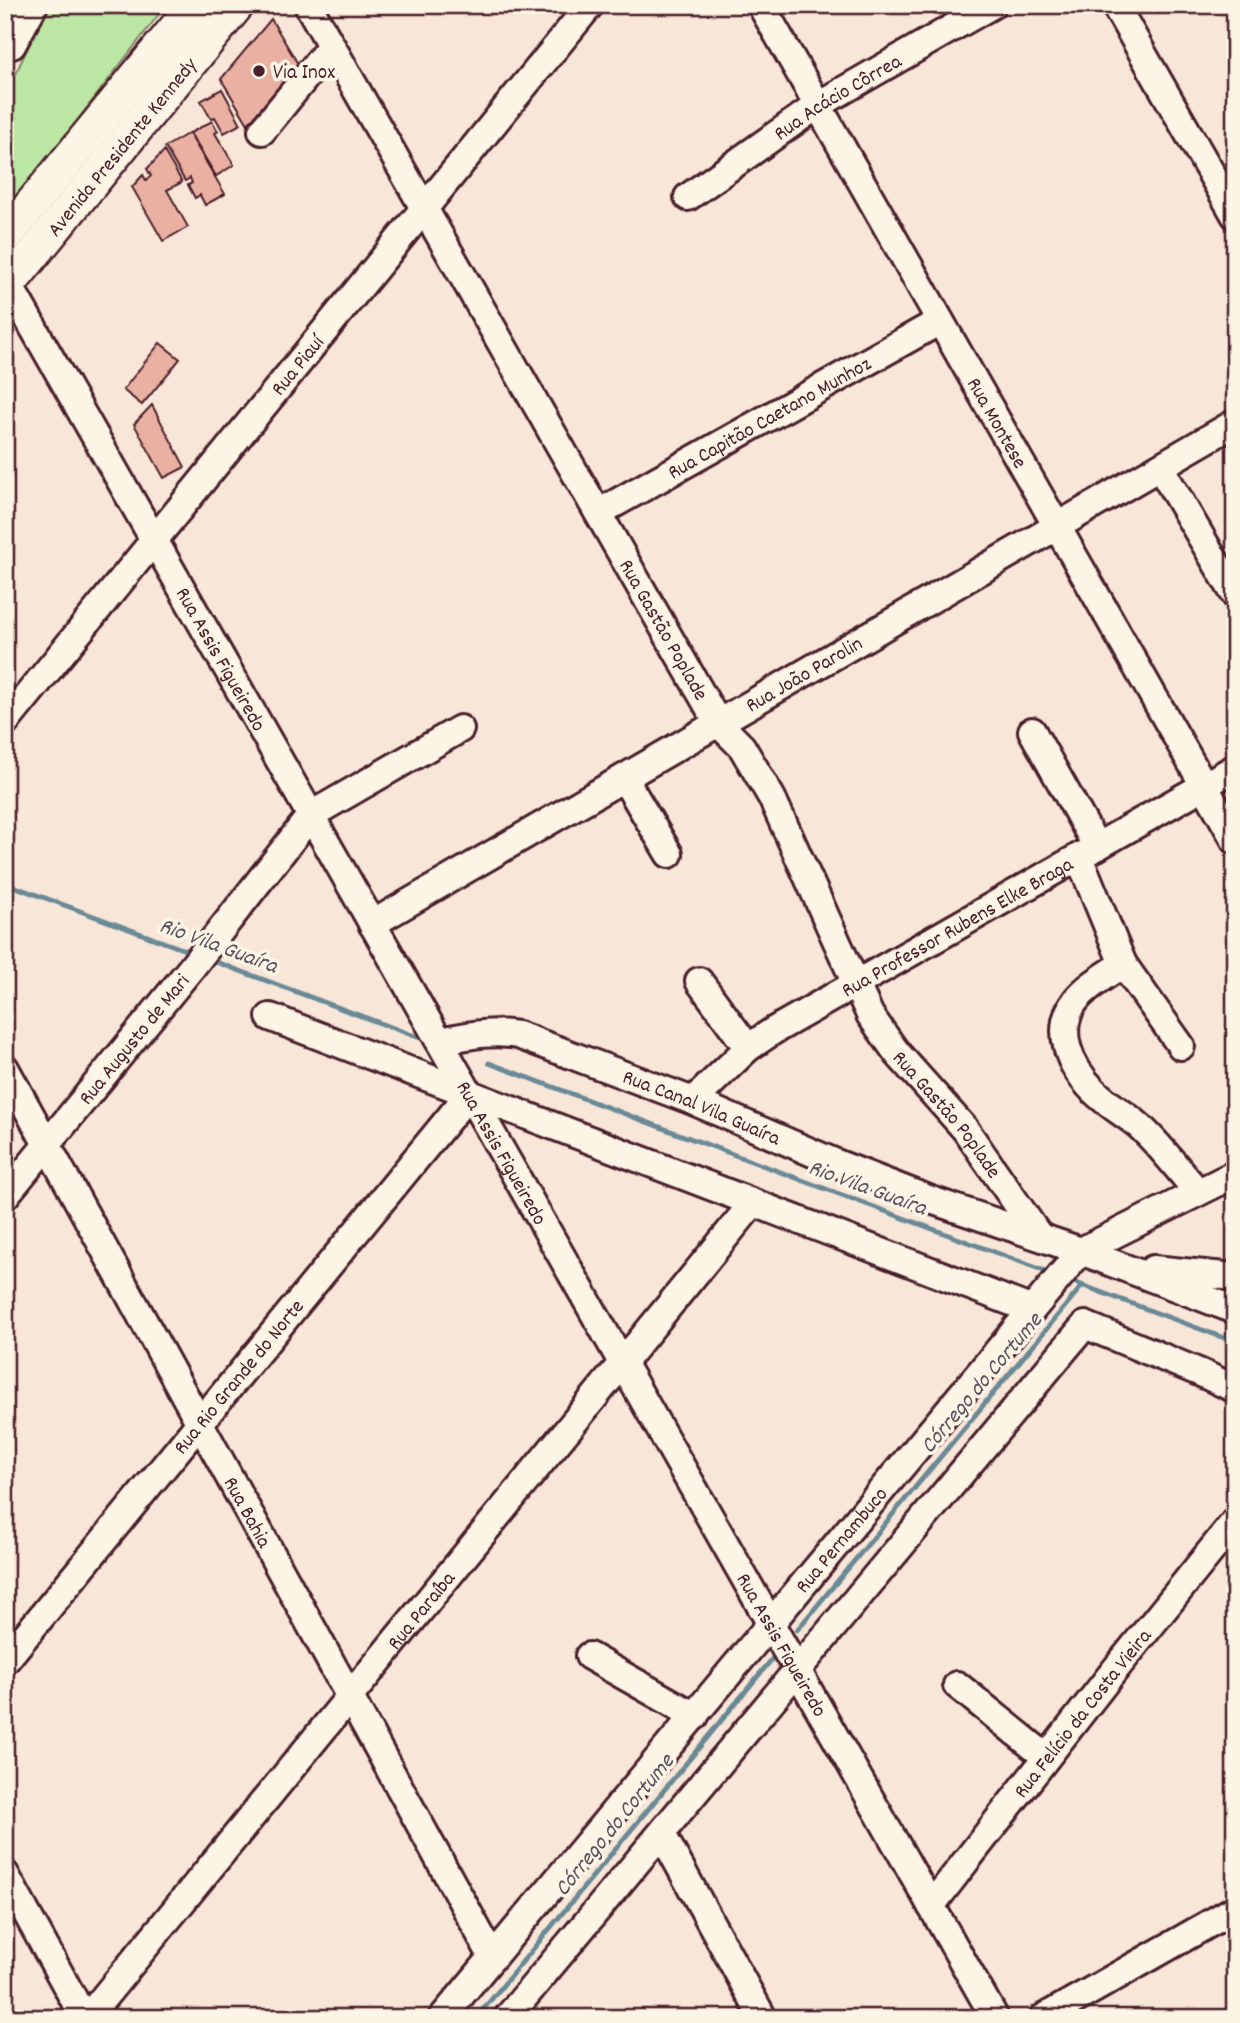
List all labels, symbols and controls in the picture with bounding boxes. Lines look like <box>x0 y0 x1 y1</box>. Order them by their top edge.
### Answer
street label: Rua Acácio Côrrea <box>769 47 909 150</box>
street label: Avenida Presidente Kennedy <box>41 52 206 244</box>
place label: Via Inox <box>273 59 335 89</box>
marker: Via Inox <box>251 63 267 79</box>
street label: Rua Piauí <box>265 328 334 403</box>
street label: Rua Capitão Caetano Munhoz <box>663 350 878 489</box>
street label: Rua Montese <box>958 373 1033 475</box>
street label: Rua Gastão Poplade <box>610 555 714 707</box>
street label: Rua Assis Figueiredo <box>166 583 272 738</box>
street label: Rua João Parolin <box>741 630 869 722</box>
street label: Rua Professor Rubens Elke Braga <box>837 851 1080 1007</box>
water label: Rio Vila Guaíra <box>154 911 283 984</box>
street label: Rua Augusto de Mari <box>73 969 198 1113</box>
street label: Rua Gastão Poplade <box>884 1045 1007 1186</box>
street label: Rua Canal Vila Guaíra <box>618 1064 785 1156</box>
street label: Rua Assis Figueiredo <box>447 1076 553 1232</box>
water label: Rio Vila Guaíra <box>803 1153 932 1226</box>
street label: Rua Rio Grande do Norte <box>168 1294 313 1462</box>
water label: Córrego do Cortume <box>914 1305 1053 1462</box>
street label: Rua Bahia <box>214 1472 278 1555</box>
street label: Rua Pernambuco <box>790 1482 896 1601</box>
street label: Rua Paraíba <box>381 1565 465 1658</box>
street label: Rua Assis Figueiredo <box>727 1568 833 1723</box>
street label: Rua Felício da Costa Vieira <box>1008 1623 1161 1806</box>
water label: Córrego do Cortume <box>548 1746 685 1905</box>

